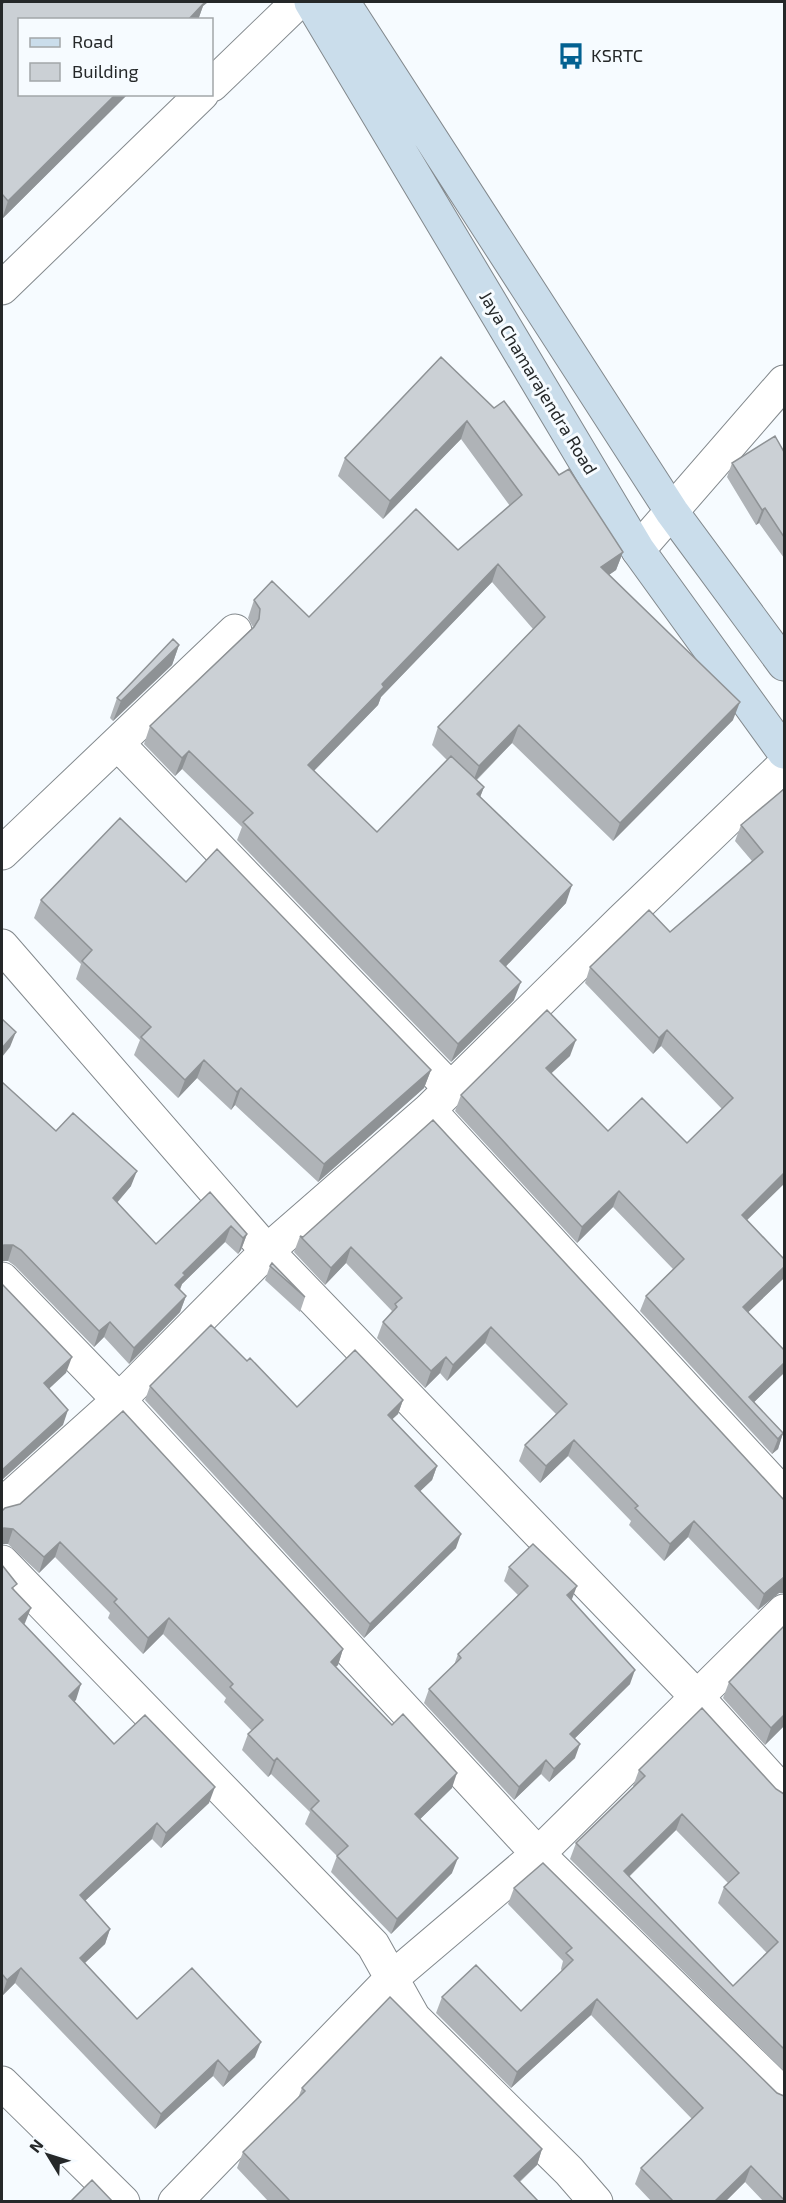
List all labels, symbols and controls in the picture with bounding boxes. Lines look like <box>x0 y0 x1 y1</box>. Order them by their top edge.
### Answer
legend <box>18 18 213 96</box>
text: Road <box>72 30 113 52</box>
bus stop icon: KSRTC <box>556 41 586 71</box>
place label: KSRTC <box>591 44 643 66</box>
text: Building <box>72 60 139 82</box>
street label: Jaya Chamarajendra Road <box>475 287 602 478</box>
north arrow <box>18 2125 78 2185</box>
text: N <box>25 2135 47 2156</box>

